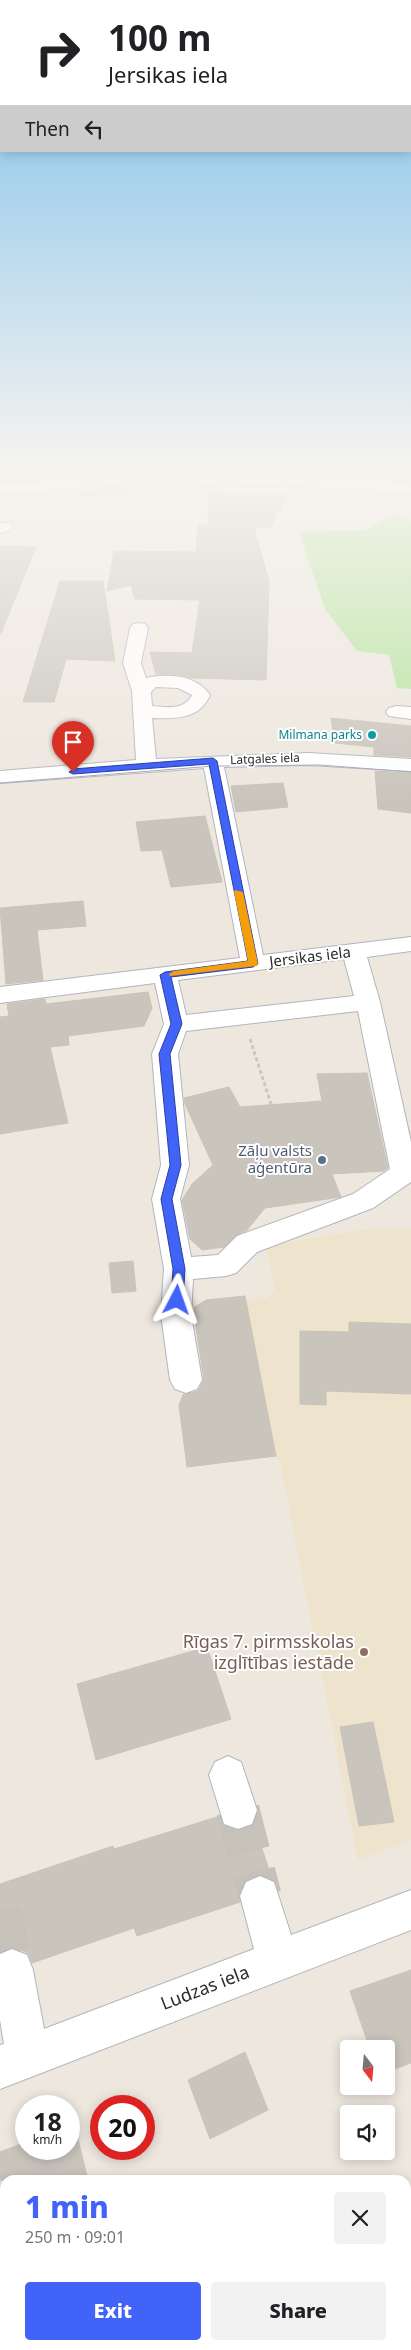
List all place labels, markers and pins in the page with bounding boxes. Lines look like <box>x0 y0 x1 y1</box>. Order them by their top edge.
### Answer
pin <box>52 721 94 772</box>
place label: Milmana parks <box>278 726 362 743</box>
marker: Milmana parks <box>366 729 378 741</box>
place label: Zāļu valsts aģentūra <box>238 1140 312 1177</box>
marker: Zāļu valsts aģentūra <box>316 1154 328 1166</box>
place label: Rīgas 7. pirmsskolas izglītības iestāde <box>183 1629 354 1674</box>
marker: Rīgas 7. pirmsskolas izglītības iestāde <box>358 1646 370 1658</box>

